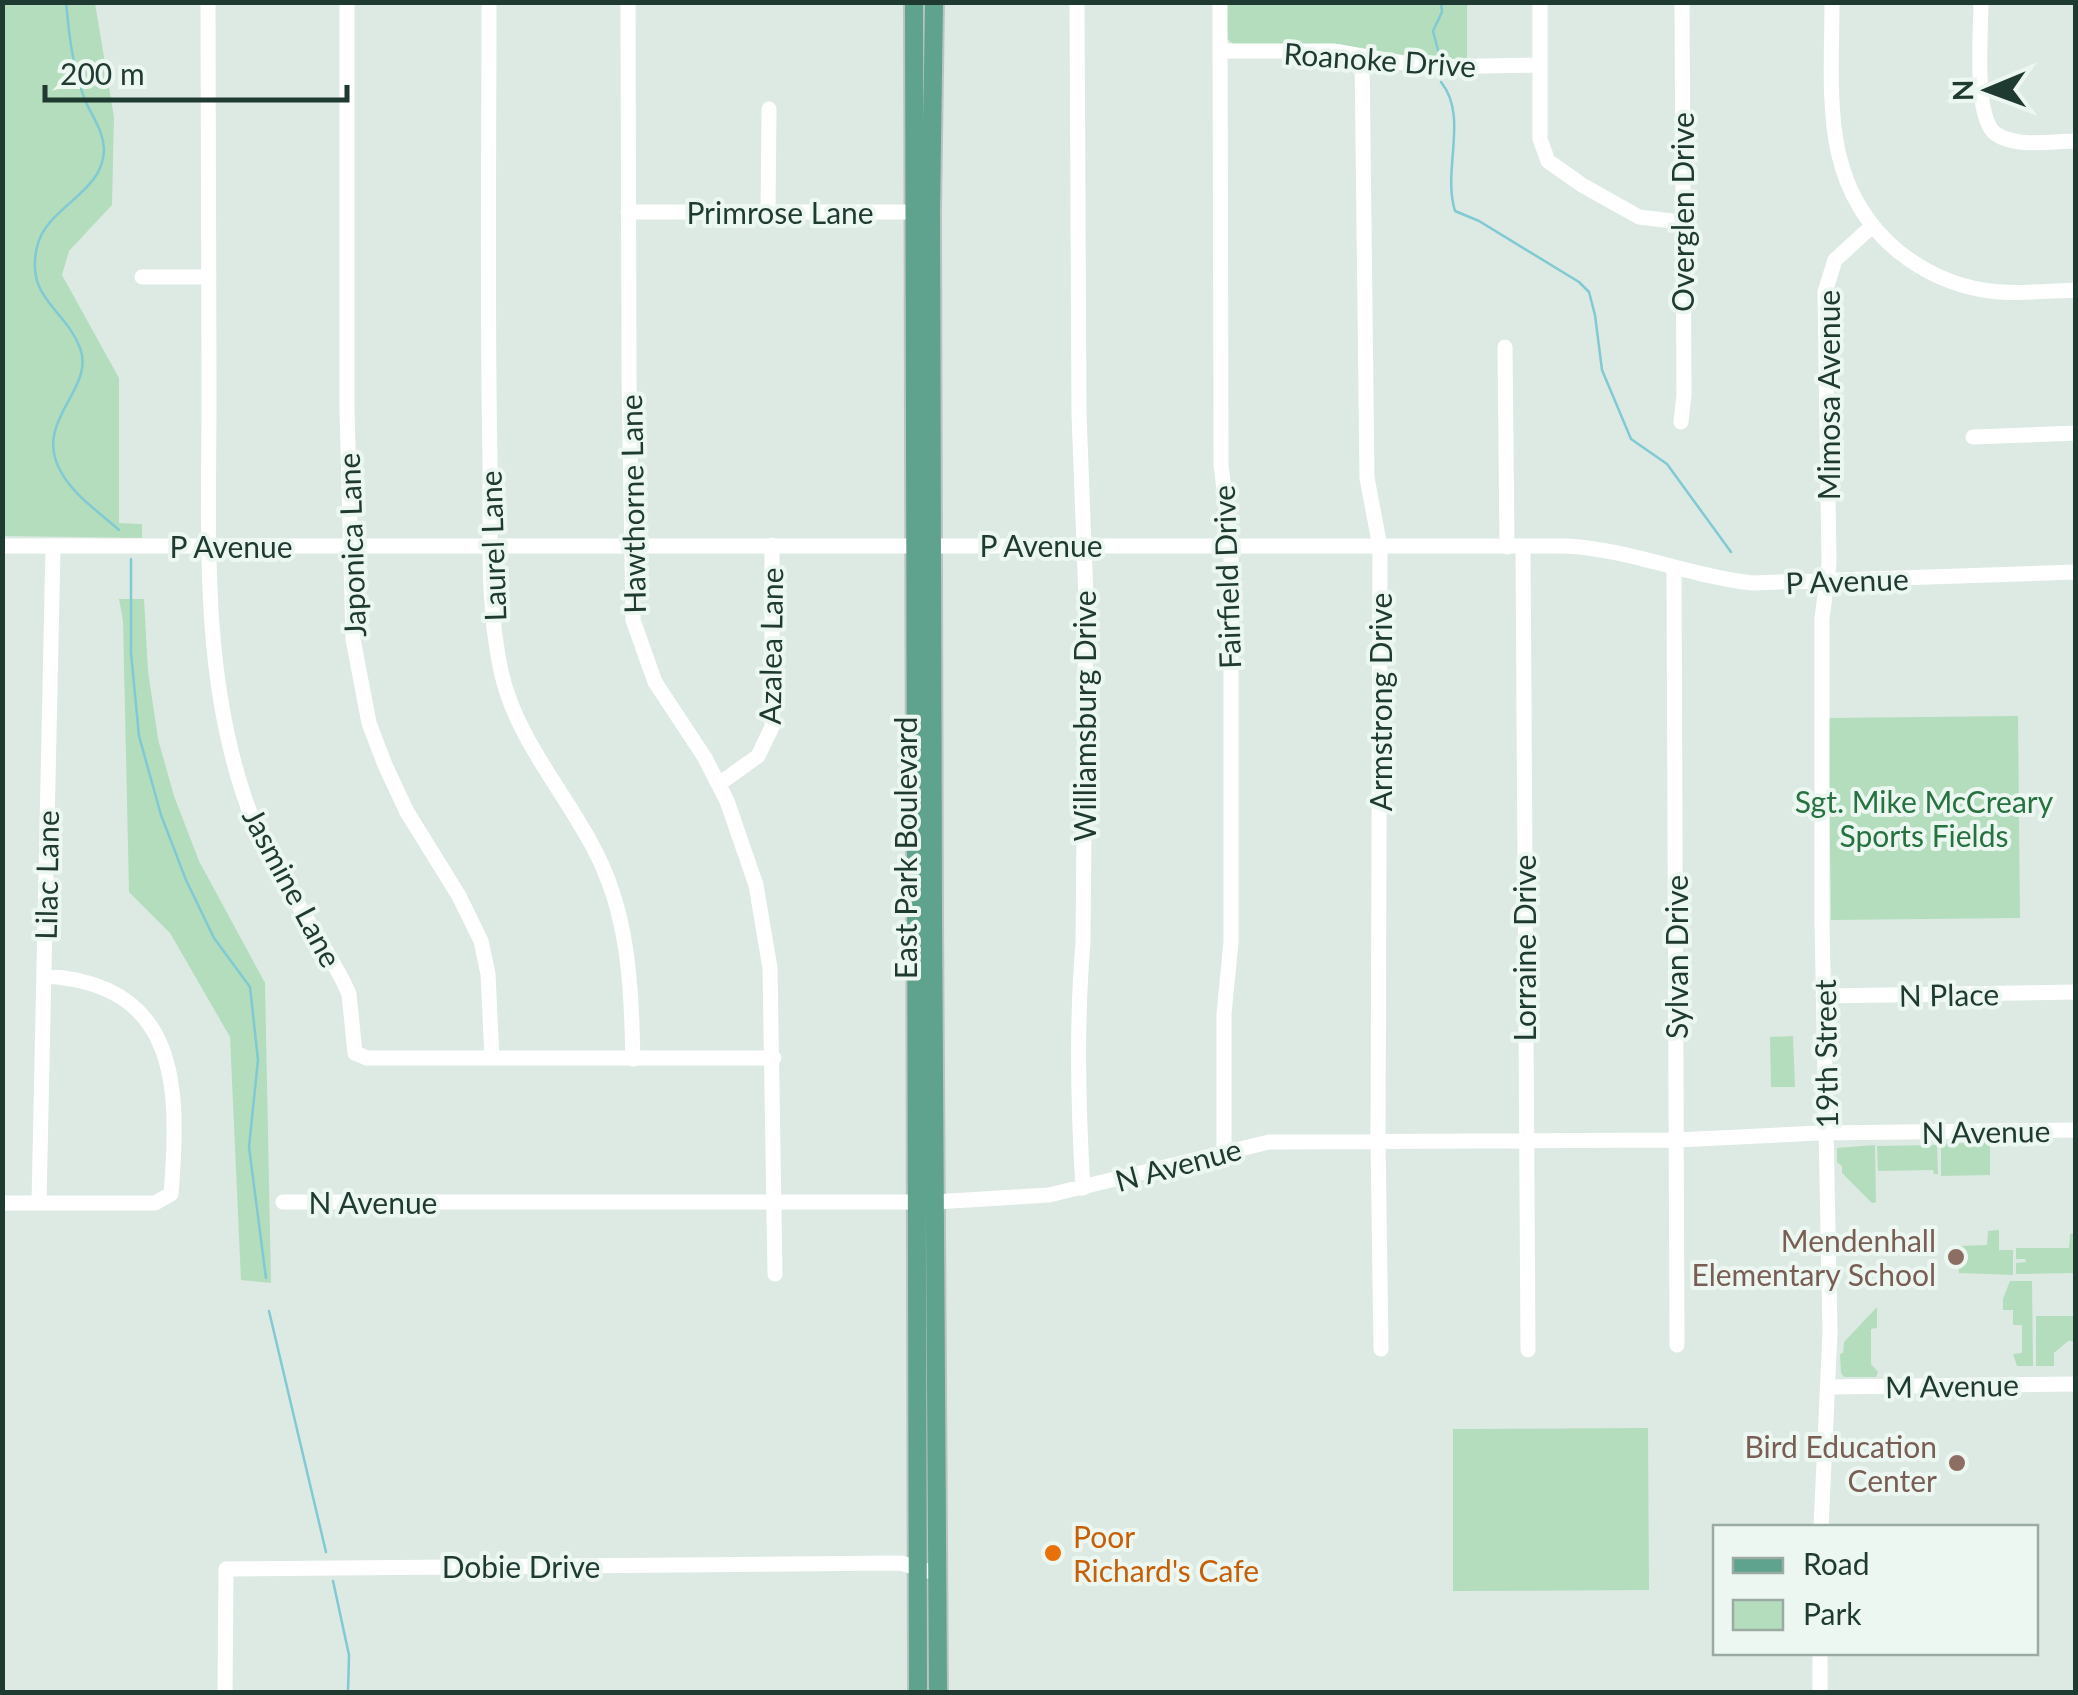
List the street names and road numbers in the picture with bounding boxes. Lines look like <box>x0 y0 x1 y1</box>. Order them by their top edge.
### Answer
street label: Roanoke Drive <box>1283 34 1477 84</box>
street label: Overglen Drive <box>1664 112 1700 312</box>
street label: Primrose Lane <box>686 194 874 230</box>
street label: Mimosa Avenue <box>1810 290 1846 500</box>
street label: Hawthorne Lane <box>612 394 652 614</box>
street label: Japonica Lane <box>330 452 372 638</box>
street label: Laurel Lane <box>471 470 513 622</box>
street label: Fairfield Drive <box>1205 484 1247 670</box>
street label: P Avenue <box>979 527 1103 563</box>
street label: P Avenue <box>169 528 293 564</box>
street label: P Avenue <box>1785 560 1909 600</box>
street label: Azalea Lane <box>751 567 789 725</box>
street label: Williamsburg Drive <box>1066 591 1102 842</box>
street label: Armstrong Drive <box>1362 593 1398 811</box>
street label: East Park Boulevard <box>887 717 923 979</box>
street label: Jasmine Lane <box>236 801 350 973</box>
street label: Lilac Lane <box>27 810 65 940</box>
street label: Lorraine Drive <box>1506 855 1542 1041</box>
street label: Sylvan Drive <box>1658 875 1694 1039</box>
street label: N Place <box>1898 975 2000 1013</box>
street label: 19th Street <box>1806 979 1844 1129</box>
street label: N Avenue <box>1921 1112 2051 1150</box>
street label: N Avenue <box>1111 1130 1245 1198</box>
street label: N Avenue <box>309 1184 437 1220</box>
street label: M Avenue <box>1885 1366 2019 1404</box>
street label: Dobie Drive <box>442 1548 600 1584</box>

